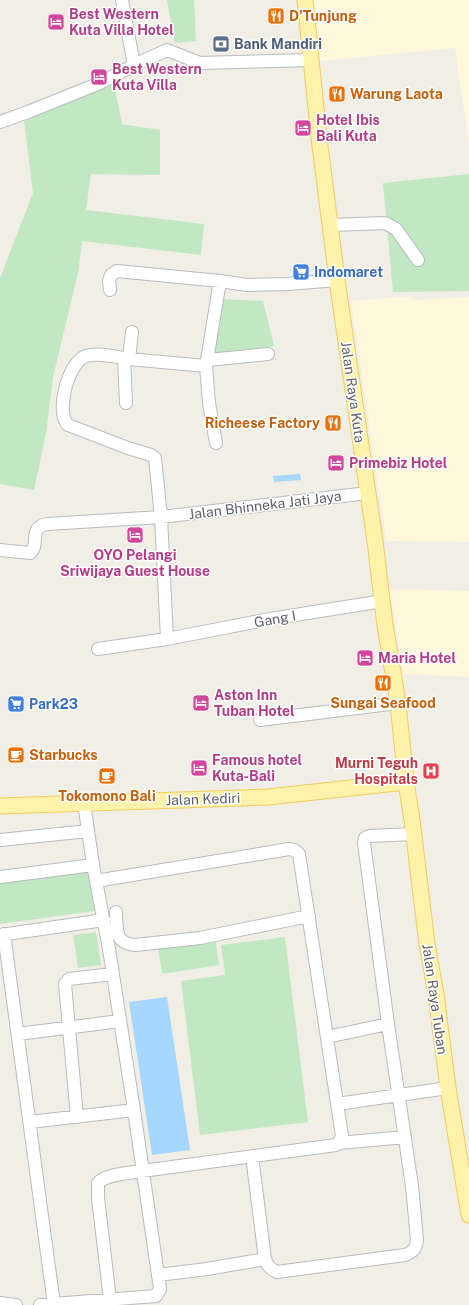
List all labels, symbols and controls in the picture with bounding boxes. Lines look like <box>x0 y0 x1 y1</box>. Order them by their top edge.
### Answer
place label: Best Western Kuta Villa Hotel <box>69 6 174 38</box>
restaurant icon: D'Tunjung <box>266 6 286 26</box>
place label: D'Tunjung <box>289 8 357 24</box>
hotel icon: Best Western Kuta Villa Hotel <box>46 12 66 32</box>
bank icon: Bank Mandiri <box>211 34 231 54</box>
place label: Bank Mandiri <box>234 36 322 52</box>
place label: Best Western Kuta Villa <box>112 61 202 93</box>
hotel icon: Best Western Kuta Villa <box>89 67 109 87</box>
restaurant icon: Warung Laota <box>327 84 347 104</box>
place label: Warung Laota <box>350 86 443 102</box>
place label: Hotel Ibis Bali Kuta <box>316 112 380 144</box>
hotel icon: Hotel Ibis Bali Kuta <box>293 118 313 138</box>
supermarket icon: Indomaret <box>291 262 311 282</box>
place label: Indomaret <box>314 264 383 280</box>
street label: Jalan Raya Kuta <box>338 340 368 444</box>
restaurant icon: Richeese Factory <box>323 413 343 433</box>
place label: Richeese Factory <box>205 415 320 431</box>
hotel icon: Primebiz Hotel <box>326 453 346 473</box>
place label: Primebiz Hotel <box>349 455 448 471</box>
street label: Jalan Bhinneka Jati Jaya <box>188 488 342 522</box>
hotel icon: OYO Pelangi Sriwijaya Guest House <box>125 525 145 545</box>
place label: OYO Pelangi Sriwijaya Guest House <box>60 547 210 579</box>
street label: Gang I <box>253 607 297 631</box>
hotel icon: Maria Hotel <box>355 648 375 668</box>
place label: Maria Hotel <box>378 650 456 666</box>
restaurant icon: Sungai Seafood <box>373 673 393 693</box>
place label: Aston Inn Tuban Hotel <box>214 687 295 719</box>
hotel icon: Aston Inn Tuban Hotel <box>191 693 211 713</box>
supermarket icon: Park23 <box>6 694 26 714</box>
place label: Sungai Seafood <box>330 695 436 711</box>
place label: Park23 <box>29 696 78 712</box>
cafe icon: Starbucks <box>6 745 26 765</box>
place label: Starbucks <box>29 747 98 763</box>
place label: Famous hotel Kuta-Bali <box>212 752 302 784</box>
place label: Murni Teguh Hospitals <box>335 755 418 787</box>
hotel icon: Famous hotel Kuta-Bali <box>189 758 209 778</box>
hospital icon: Murni Teguh Hospitals <box>421 761 441 781</box>
cafe icon: Tokomono Bali <box>97 766 117 786</box>
place label: Tokomono Bali <box>58 788 156 804</box>
street label: Jalan Kediri <box>165 790 241 808</box>
street label: Jalan Raya Tuban <box>419 943 451 1055</box>

